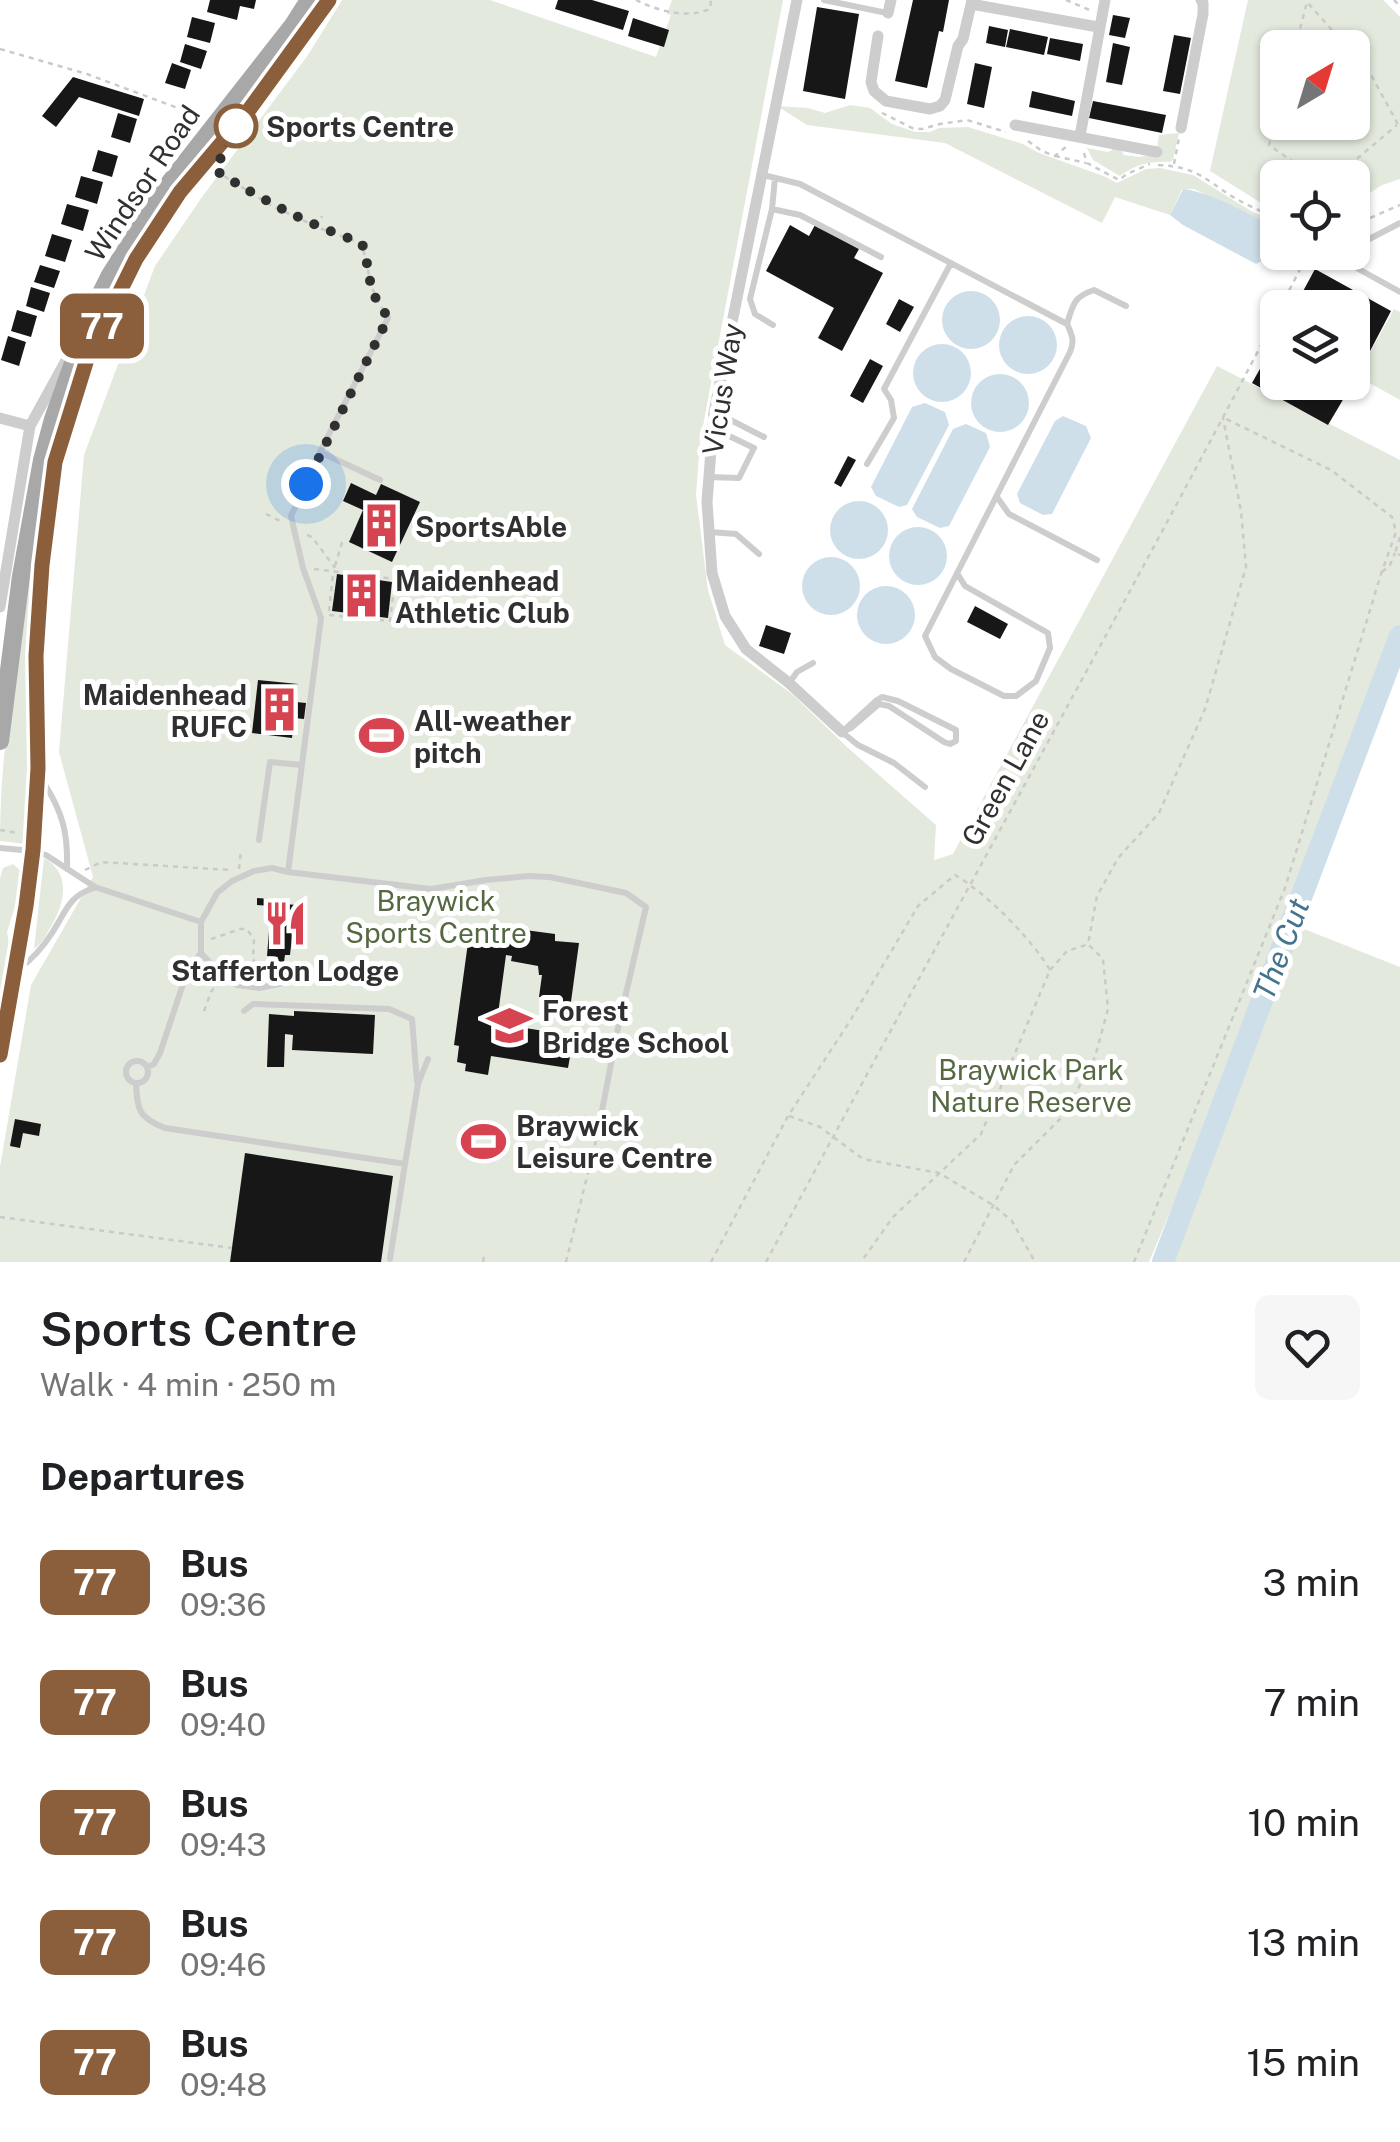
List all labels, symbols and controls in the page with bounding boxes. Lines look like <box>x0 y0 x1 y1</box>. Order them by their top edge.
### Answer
north arrow <box>1260 30 1370 140</box>
map controls <box>1260 30 1370 400</box>
street label: Windsor Road <box>78 99 206 267</box>
marker: Sports Centre <box>215 105 257 147</box>
place label: Sports Centre <box>266 110 454 143</box>
button: locate <box>1260 160 1370 270</box>
button: layers <box>1260 290 1370 400</box>
line badge: 77 <box>57 294 147 358</box>
text: 77 <box>80 306 124 347</box>
street label: Vicus Way <box>695 321 749 457</box>
your location <box>281 459 331 509</box>
building icon: SportsAble <box>358 502 406 550</box>
place label: SportsAble <box>415 510 567 543</box>
place label: Maidenhead Athletic Club <box>395 564 570 629</box>
building icon: Maidenhead Athletic Club <box>338 572 386 620</box>
place label: Maidenhead RUFC <box>83 678 247 743</box>
building icon: Maidenhead RUFC <box>256 686 304 734</box>
place label: All-weather pitch <box>414 704 571 769</box>
street label: Green Lane <box>954 705 1056 851</box>
sports icon: All-weather pitch <box>357 712 405 760</box>
park label: Braywick Sports Centre <box>345 884 527 949</box>
water label: The Cut <box>1245 893 1317 1005</box>
restaurant icon: Stafferton Lodge <box>261 900 309 948</box>
place label: Stafferton Lodge <box>171 954 399 987</box>
place label: Forest Bridge School <box>542 994 729 1059</box>
school or university icon: Forest Bridge School <box>485 1002 533 1050</box>
park label: Braywick Park Nature Reserve <box>930 1053 1132 1118</box>
place label: Braywick Leisure Centre <box>516 1109 713 1174</box>
sports icon: Braywick Leisure Centre <box>459 1117 507 1165</box>
button: heart <box>1255 1295 1360 1400</box>
text: Sports Centre <box>40 1300 357 1357</box>
text: Walk · 4 min · 250 m <box>40 1366 336 1403</box>
text: Departures <box>40 1454 245 1499</box>
text: Bus <box>180 1541 249 1586</box>
text: 3 min <box>1262 1560 1360 1605</box>
text: 77 <box>73 1562 117 1603</box>
text: 09:36 <box>180 1586 266 1623</box>
text: Bus <box>180 1661 249 1706</box>
text: 7 min <box>1263 1680 1360 1725</box>
text: 77 <box>73 1682 117 1723</box>
text: 09:40 <box>180 1706 266 1743</box>
text: Bus <box>180 1781 249 1826</box>
text: 10 min <box>1248 1800 1360 1845</box>
text: 77 <box>73 1802 117 1843</box>
text: 09:43 <box>180 1826 267 1863</box>
text: Bus <box>180 1901 249 1946</box>
text: 13 min <box>1247 1920 1360 1965</box>
text: 77 <box>73 1922 117 1963</box>
text: 09:46 <box>180 1946 266 1983</box>
text: Bus <box>180 2021 249 2066</box>
text: 15 min <box>1247 2040 1360 2085</box>
text: 77 <box>73 2042 117 2083</box>
text: 09:48 <box>180 2066 267 2103</box>

